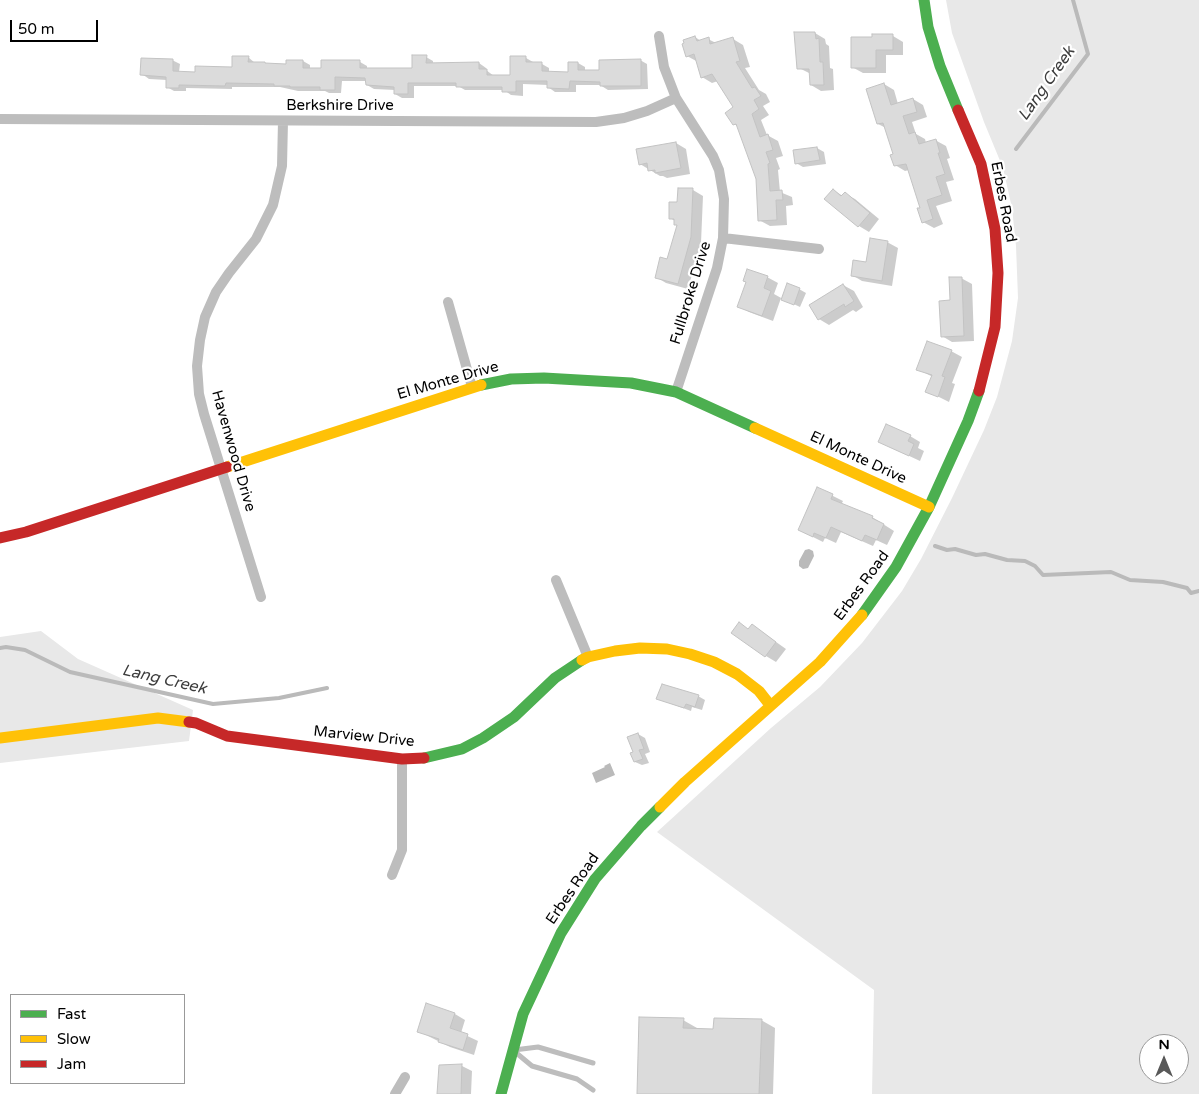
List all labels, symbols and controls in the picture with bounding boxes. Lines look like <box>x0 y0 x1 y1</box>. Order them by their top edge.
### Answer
scale bar <box>12 10 100 42</box>
text: 50 m <box>18 20 55 38</box>
water label: Lang Creek <box>1014 43 1080 125</box>
street label: Berkshire Drive <box>286 97 394 115</box>
street label: Erbes Road <box>986 160 1020 244</box>
street label: Fullbroke Drive <box>667 239 715 347</box>
street label: El Monte Drive <box>395 358 501 404</box>
street label: Havenwood Drive <box>207 388 259 514</box>
street label: El Monte Drive <box>807 428 909 488</box>
street label: Erbes Road <box>831 548 893 624</box>
water label: Lang Creek <box>120 661 208 699</box>
street label: Marview Drive <box>313 723 415 751</box>
street label: Erbes Road <box>543 850 603 928</box>
legend <box>10 994 185 1084</box>
text: Fast <box>57 1005 86 1023</box>
text: Slow <box>57 1030 91 1048</box>
north arrow <box>1139 1034 1189 1084</box>
text: N <box>1158 1036 1170 1053</box>
text: Jam <box>57 1055 86 1073</box>

